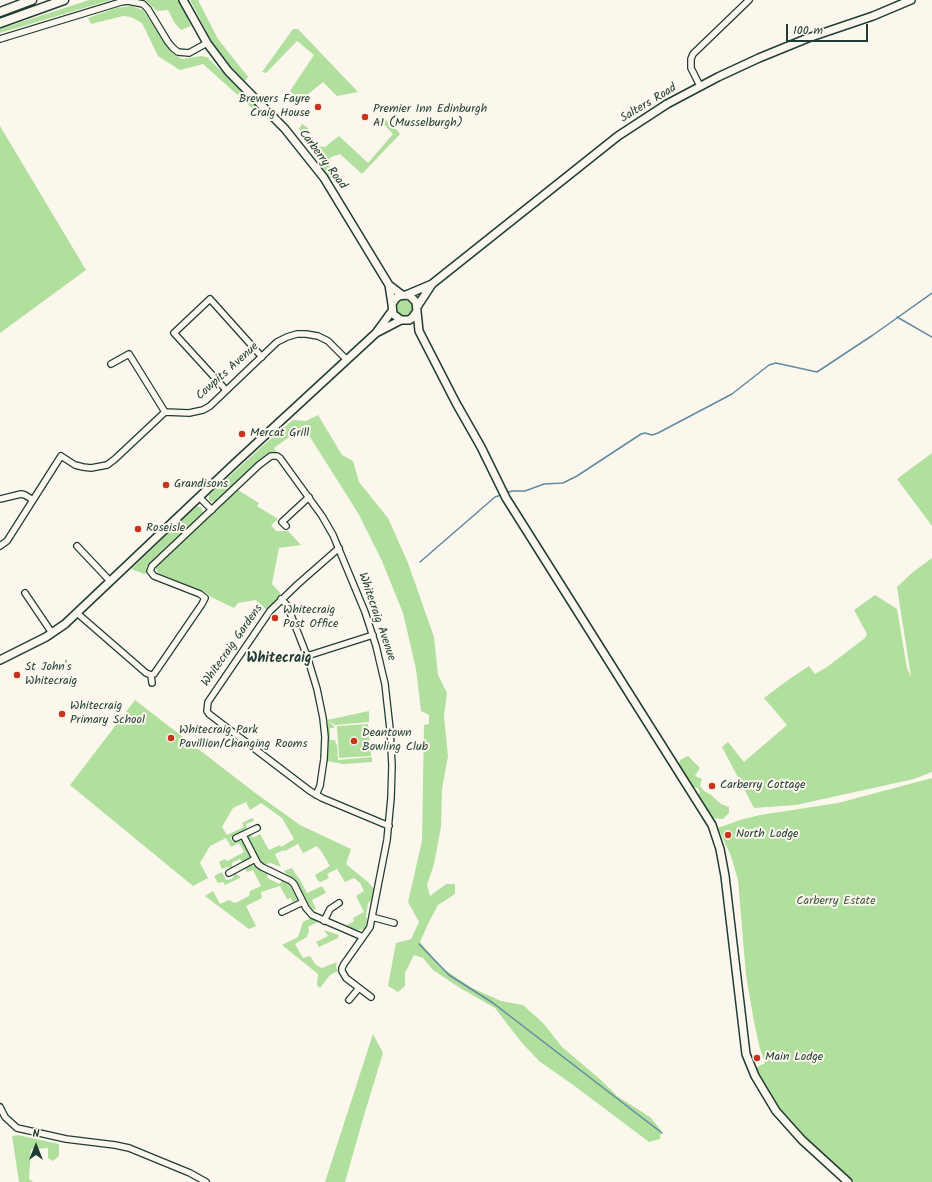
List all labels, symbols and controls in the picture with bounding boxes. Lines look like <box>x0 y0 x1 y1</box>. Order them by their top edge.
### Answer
scale bar <box>788 16 870 42</box>
text: 100 m <box>793 21 823 40</box>
street label: Salters Road <box>618 82 680 126</box>
place label: Brewers Fayre Craig House <box>239 93 310 121</box>
marker: Brewers Fayre Craig House <box>313 102 323 112</box>
place label: Premier Inn Edinburgh A1 (Musselburgh) <box>373 103 487 131</box>
marker: Premier Inn Edinburgh A1 (Musselburgh) <box>360 112 370 122</box>
street label: Carberry Road <box>295 127 349 193</box>
street label: Cowpits Avenue <box>194 340 262 404</box>
place label: Mercat Grill <box>250 427 309 441</box>
marker: Mercat Grill <box>237 429 247 439</box>
place label: Grandisons <box>174 478 228 492</box>
marker: Grandisons <box>161 480 171 490</box>
place label: Roseisle <box>146 522 185 536</box>
marker: Roseisle <box>133 524 143 534</box>
street label: Whitecraig Avenue <box>354 571 398 663</box>
street label: Whitecraig Gardens <box>199 602 267 690</box>
place label: Whitecraig Post Office <box>283 604 338 632</box>
marker: Whitecraig Post Office <box>270 613 280 623</box>
district label: Whitecraig <box>246 652 312 668</box>
place label: St John's Whitecraig <box>25 661 77 689</box>
marker: St John's Whitecraig <box>12 670 22 680</box>
place label: Whitecraig Primary School <box>70 700 145 728</box>
marker: Whitecraig Primary School <box>57 709 67 719</box>
place label: Whitecraig Park Pavillion/Changing Rooms <box>179 724 308 752</box>
place label: Deantown Bowling Club <box>362 727 428 755</box>
marker: Whitecraig Park Pavillion/Changing Rooms <box>166 733 176 743</box>
marker: Deantown Bowling Club <box>349 736 359 746</box>
place label: Carberry Cottage <box>720 779 806 793</box>
marker: Carberry Cottage <box>707 781 717 791</box>
place label: North Lodge <box>736 828 798 842</box>
marker: North Lodge <box>723 830 733 840</box>
park label: Carberry Estate <box>796 895 876 909</box>
place label: Main Lodge <box>765 1051 823 1065</box>
marker: Main Lodge <box>752 1053 762 1063</box>
text: N <box>33 1125 39 1143</box>
north arrow <box>16 1126 56 1166</box>

